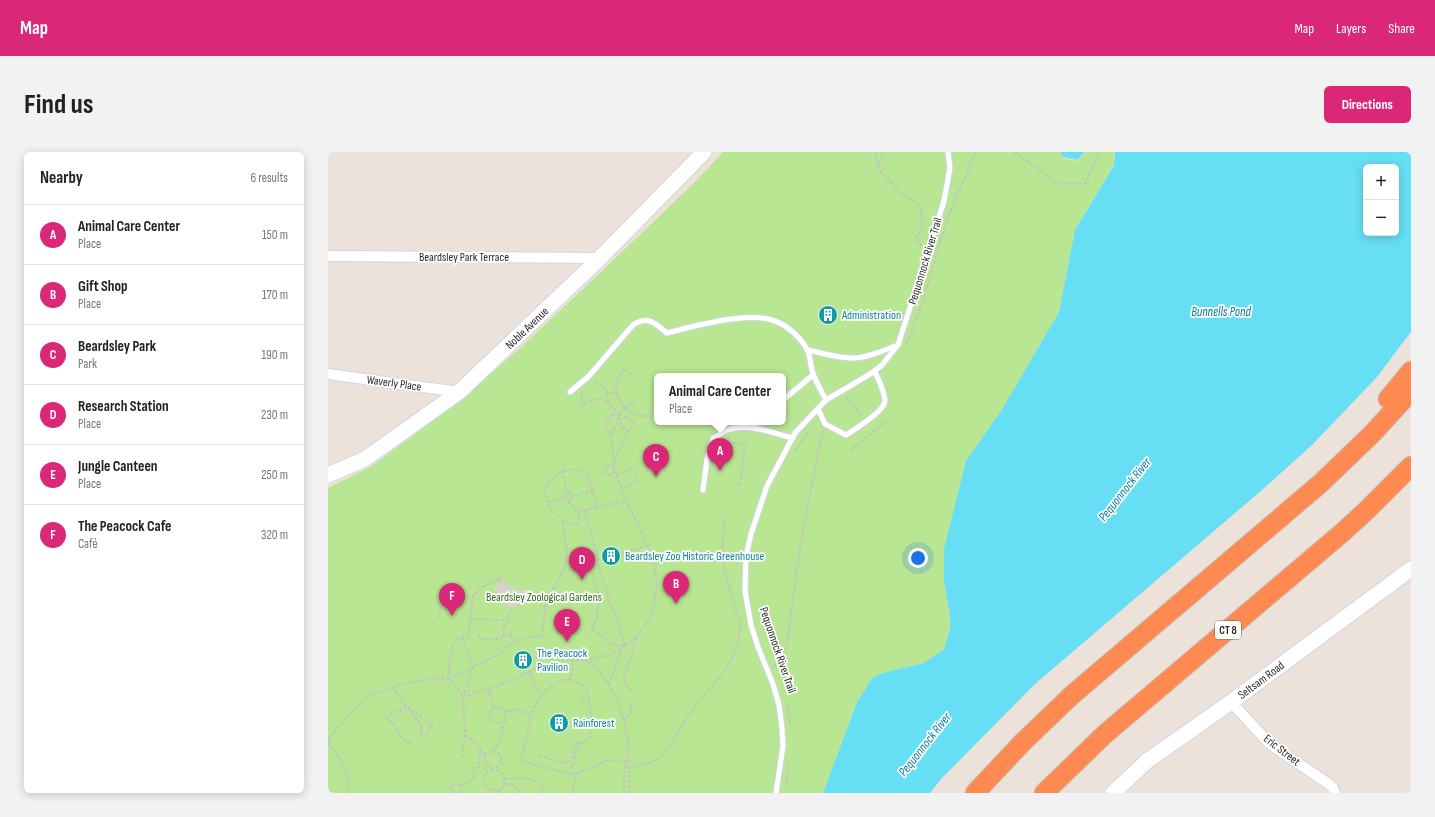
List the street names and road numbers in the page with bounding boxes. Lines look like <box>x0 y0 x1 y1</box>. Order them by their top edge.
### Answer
street label: Pequonnock River Trail <box>905 216 946 306</box>
street label: Beardsley Park Terrace <box>419 250 509 265</box>
street label: Noble Avenue <box>503 304 552 353</box>
street label: Waverly Place <box>366 372 422 395</box>
street label: Pequonnock River Trail <box>756 605 799 695</box>
road number: CT 8 <box>1215 621 1241 639</box>
street label: Seltsam Road <box>1235 658 1287 703</box>
street label: Eric Street <box>1260 731 1303 770</box>

